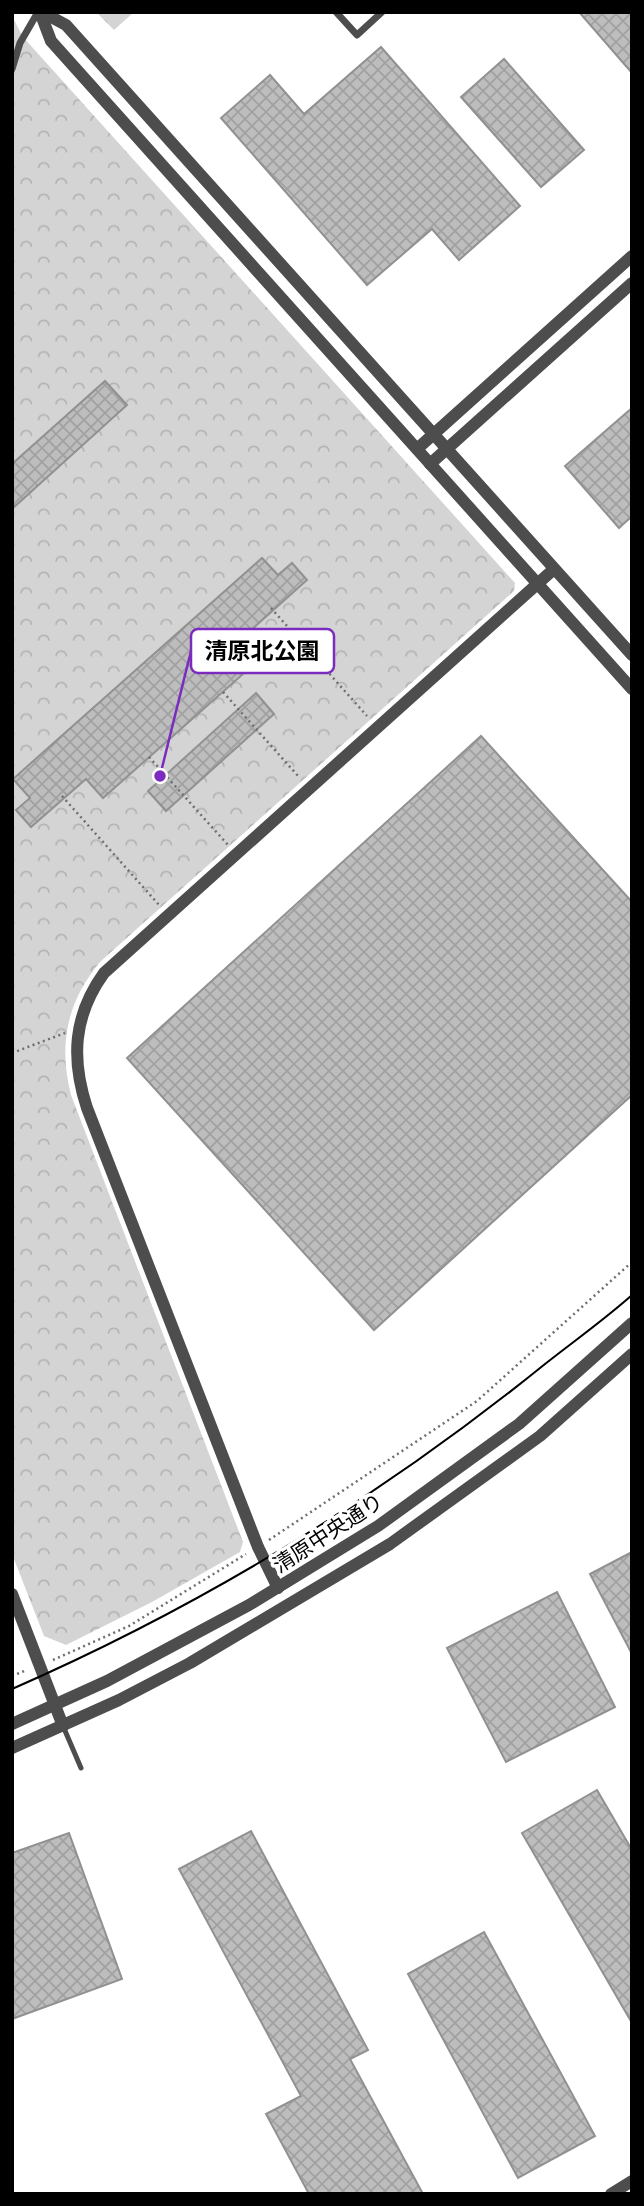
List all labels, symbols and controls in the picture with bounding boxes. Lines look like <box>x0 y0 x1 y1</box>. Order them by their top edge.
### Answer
callout: 清原北公園 <box>191 629 334 673</box>
text: 清原北公園 <box>205 636 320 666</box>
street label: 清原中央通り <box>268 1487 388 1579</box>

